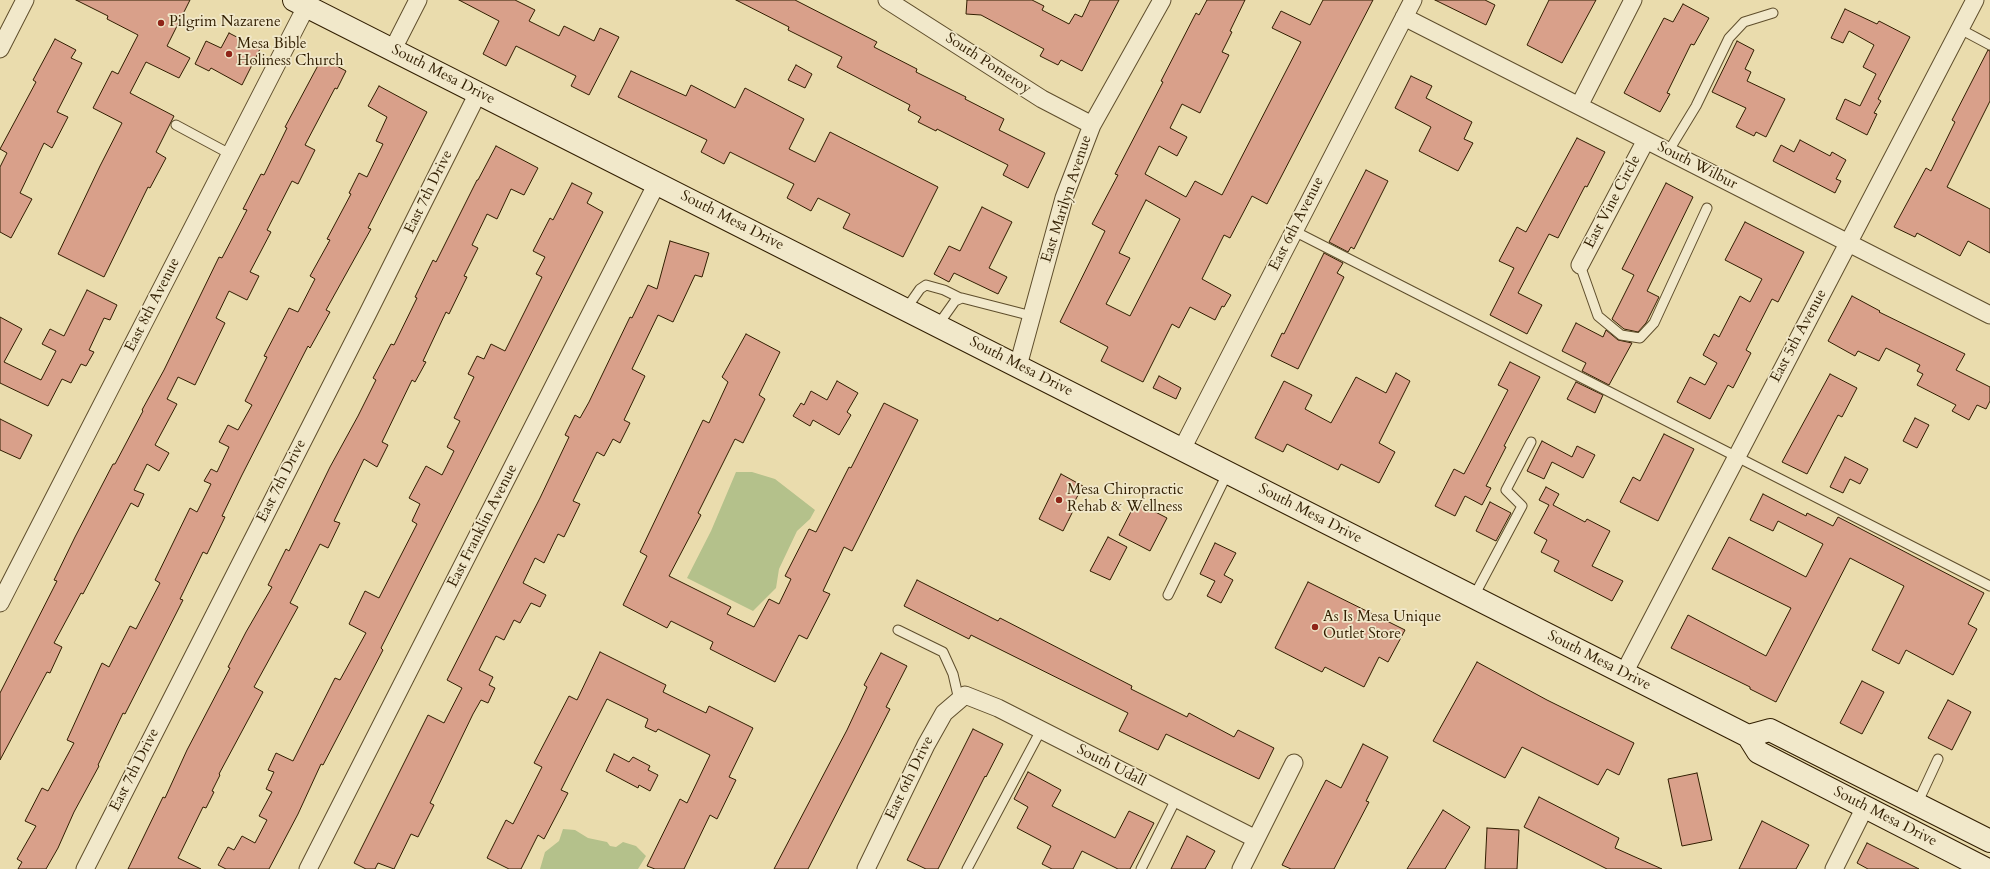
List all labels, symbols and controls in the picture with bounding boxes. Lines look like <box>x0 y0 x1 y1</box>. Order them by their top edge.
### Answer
place label: Pilgrim Nazarene <box>169 14 281 32</box>
marker: Pilgrim Nazarene <box>156 18 166 28</box>
street label: South Pomeroy <box>942 30 1034 98</box>
place label: Mesa Bible Holiness Church <box>237 36 344 71</box>
street label: South Mesa Drive <box>388 41 498 109</box>
marker: Mesa Bible Holiness Church <box>224 49 234 59</box>
street label: East Marilyn Avenue <box>1038 133 1096 265</box>
street label: South Wilbur <box>1654 138 1740 194</box>
street label: East 7th Drive <box>401 147 457 237</box>
street label: East Vine Circle <box>1581 152 1645 252</box>
street label: East 6th Avenue <box>1266 174 1328 274</box>
street label: South Mesa Drive <box>677 187 787 255</box>
street label: East 8th Avenue <box>122 255 184 355</box>
street label: East 5th Avenue <box>1767 286 1831 386</box>
street label: South Mesa Drive <box>966 333 1076 401</box>
street label: East 7th Drive <box>253 437 311 525</box>
street label: East Franklin Avenue <box>444 461 522 591</box>
street label: South Mesa Drive <box>1255 480 1365 548</box>
place label: Mesa Chiropractic Rehab & Wellness <box>1067 482 1184 517</box>
marker: Mesa Chiropractic Rehab & Wellness <box>1054 495 1064 505</box>
place label: As Is Mesa Unique Outlet Store <box>1323 609 1441 644</box>
marker: As Is Mesa Unique Outlet Store <box>1310 622 1320 632</box>
street label: South Mesa Drive <box>1544 627 1654 695</box>
street label: East 7th Drive <box>106 726 164 814</box>
street label: East 6th Drive <box>882 733 938 823</box>
street label: South Udall <box>1073 741 1149 791</box>
street label: South Mesa Drive <box>1830 783 1940 851</box>

